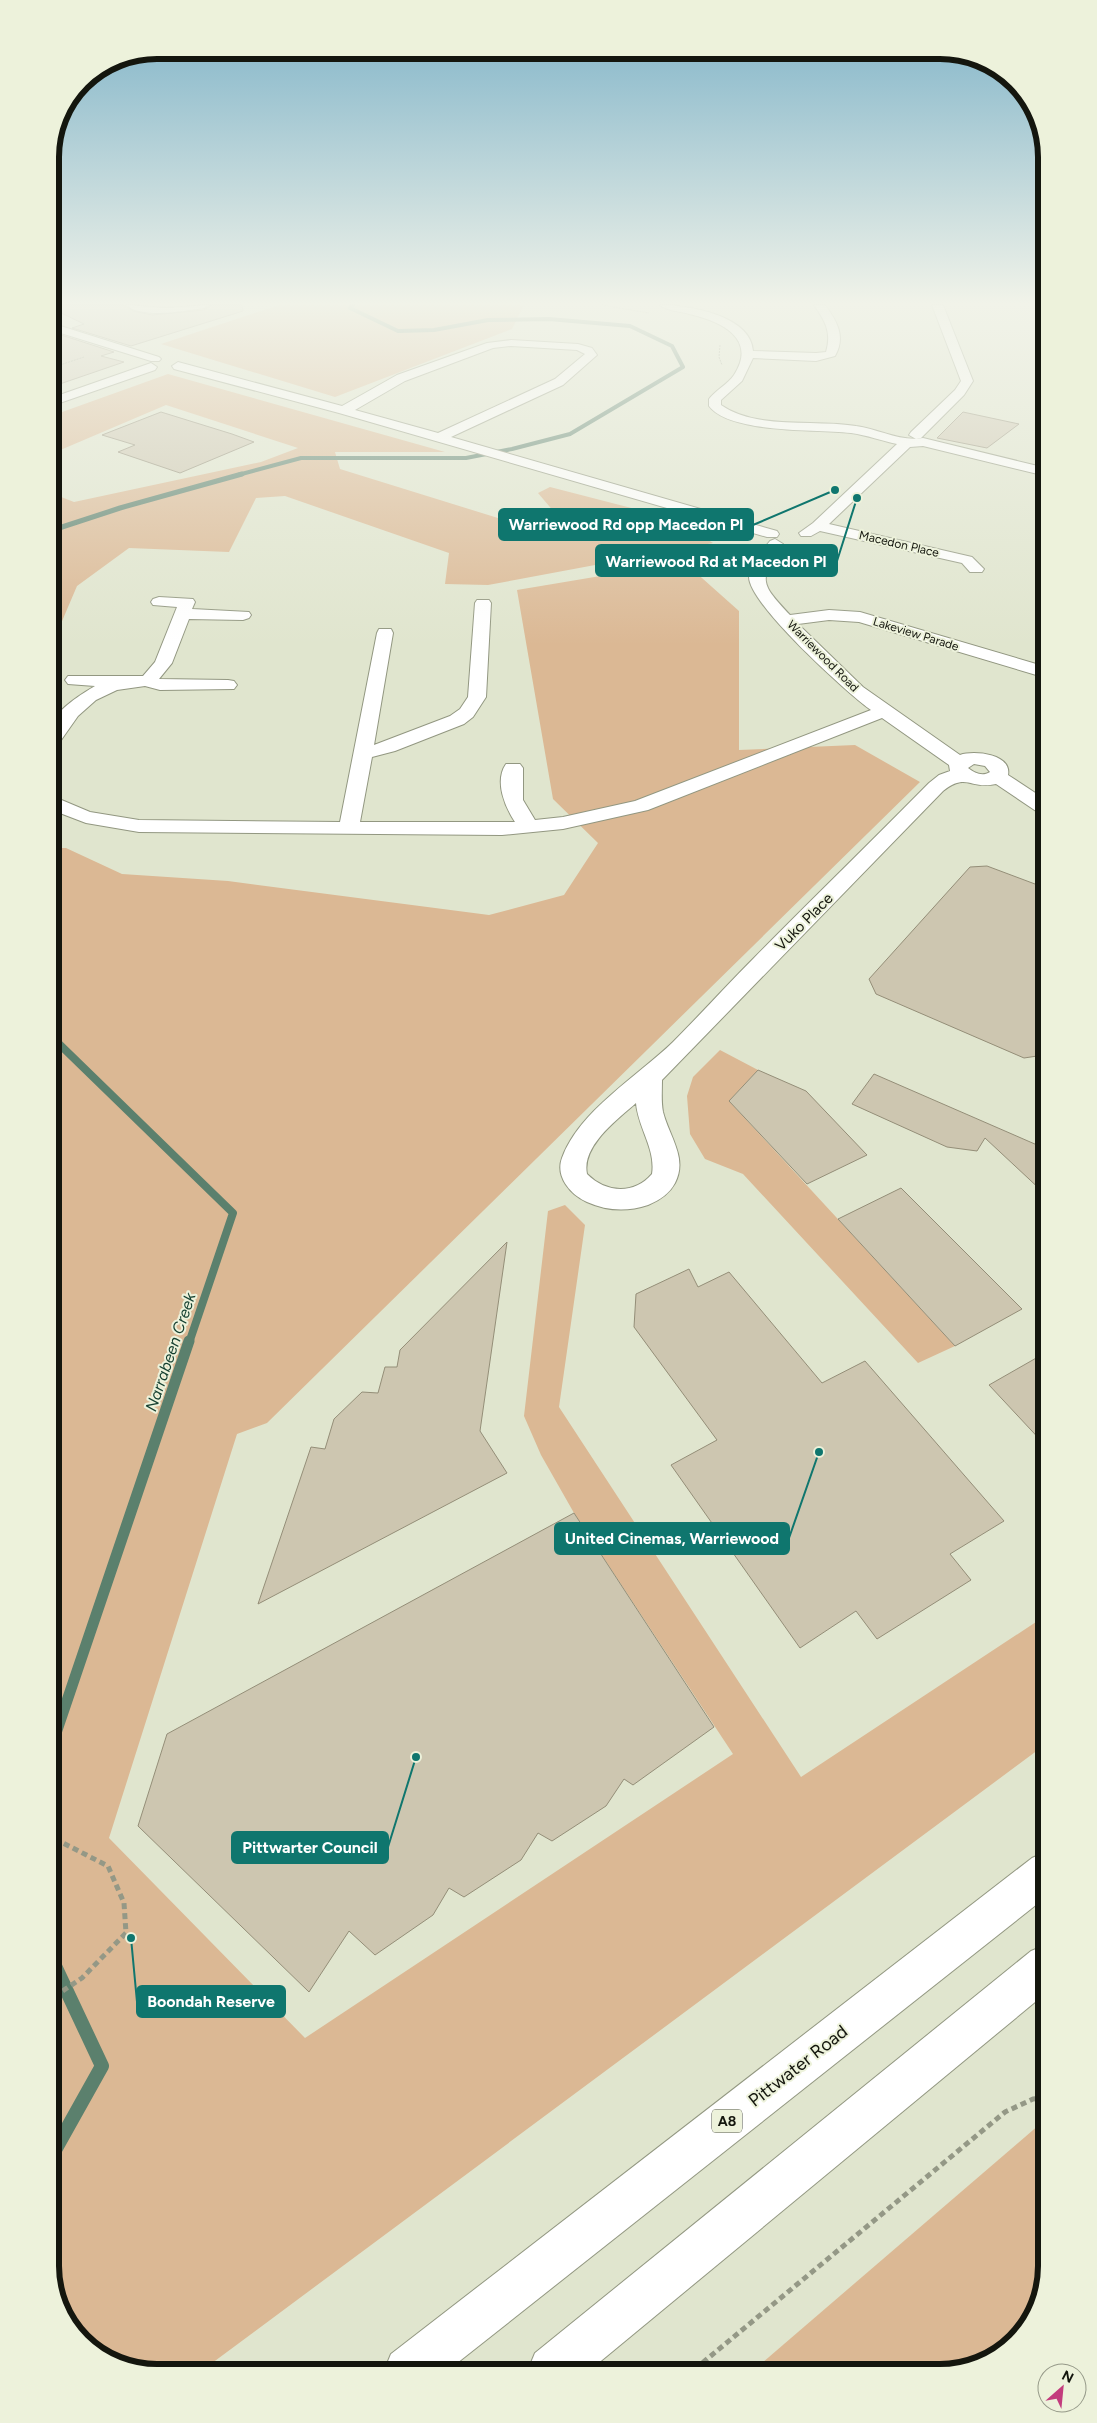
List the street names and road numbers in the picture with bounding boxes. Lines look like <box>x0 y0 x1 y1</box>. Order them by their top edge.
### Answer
street label: Macedon Place <box>858 528 941 560</box>
street label: Lakeview Parade <box>871 614 961 654</box>
street label: Warriewood Road <box>784 617 862 695</box>
street label: Vuko Place <box>771 889 837 955</box>
street label: Pittwater Road <box>744 2020 852 2112</box>
road number: A8 <box>712 2110 742 2132</box>

